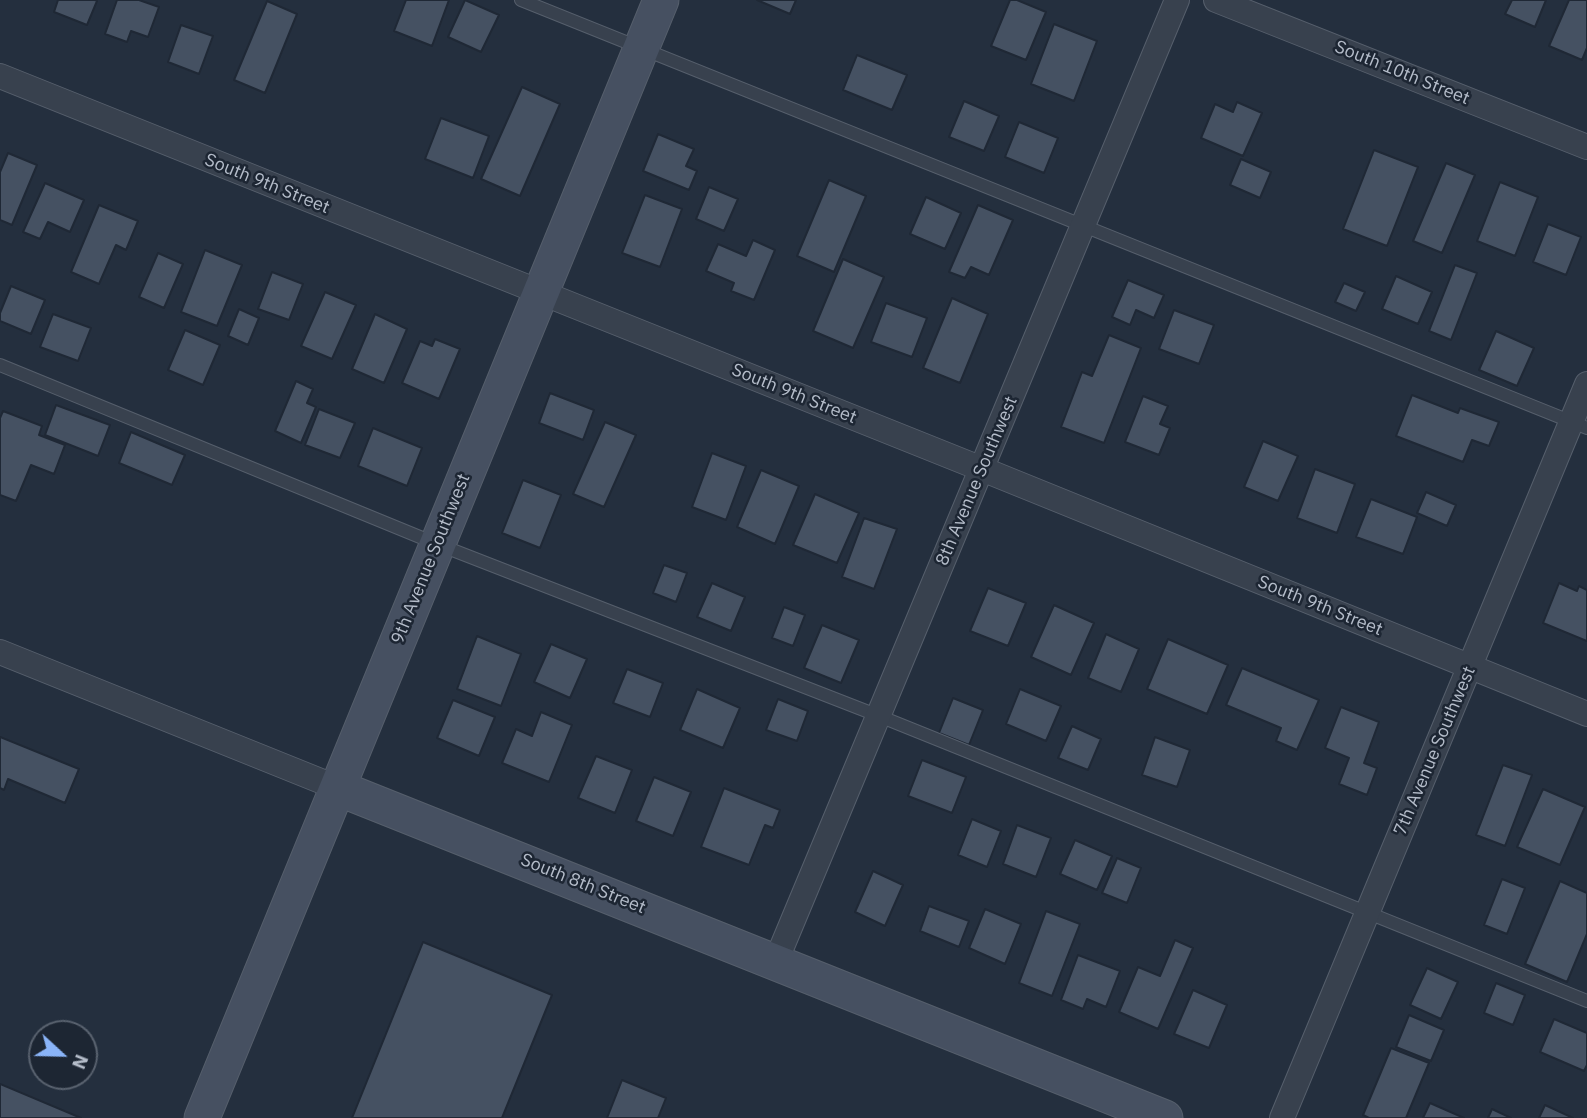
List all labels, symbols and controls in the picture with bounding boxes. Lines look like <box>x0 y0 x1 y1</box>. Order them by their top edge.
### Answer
street label: South 10th Street <box>1332 36 1472 110</box>
street label: South 9th Street <box>202 149 332 219</box>
street label: South 9th Street <box>729 359 859 429</box>
street label: 8th Avenue Southwest <box>932 393 1022 569</box>
street label: 9th Avenue Southwest <box>387 471 475 647</box>
street label: South 9th Street <box>1255 571 1385 641</box>
street label: 7th Avenue Southwest <box>1390 663 1480 839</box>
street label: South 8th Street <box>518 849 648 919</box>
north arrow <box>28 1020 98 1090</box>
text: N <box>67 1051 94 1073</box>

